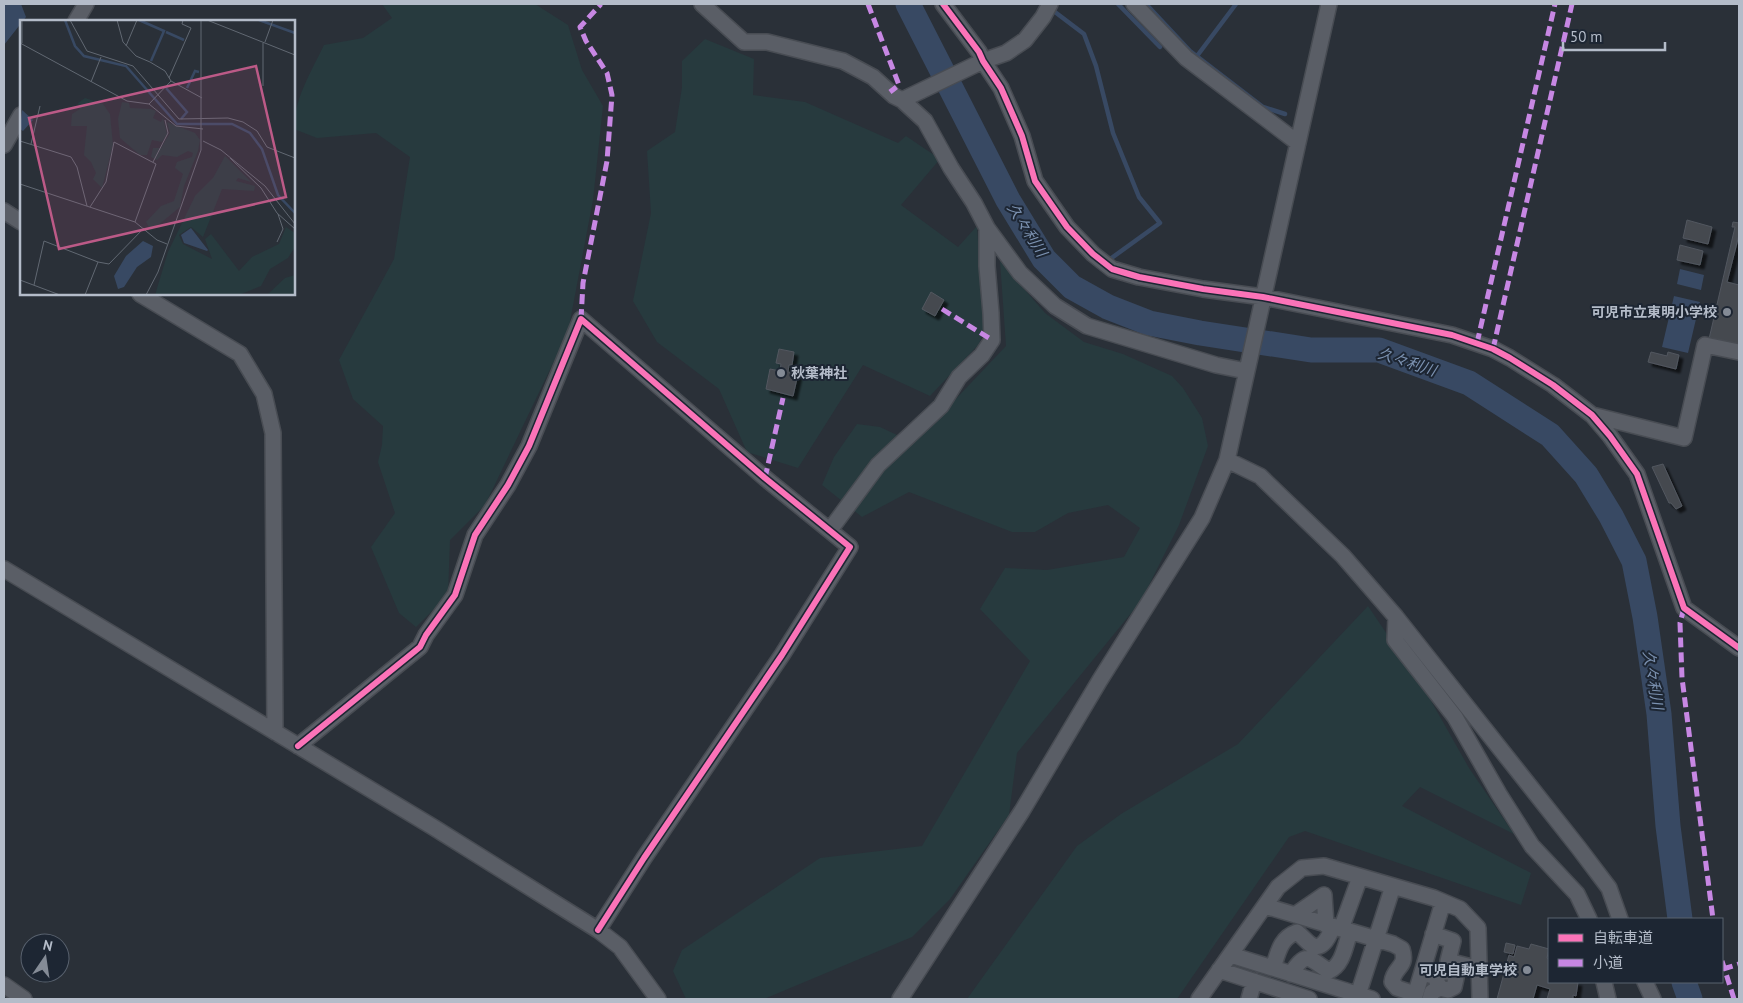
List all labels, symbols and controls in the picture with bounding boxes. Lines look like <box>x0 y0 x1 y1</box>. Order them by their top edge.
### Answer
inset map <box>20 20 295 295</box>
scale bar <box>1563 20 1666 52</box>
text: 50 m <box>1570 27 1603 46</box>
water label: 久々利川 <box>1003 199 1052 262</box>
place label: 可児市立東明小学校 <box>1591 303 1717 321</box>
marker: 可児市立東明小学校 <box>1721 306 1733 318</box>
water label: 久々利川 <box>1376 343 1441 380</box>
place label: 秋葉神社 <box>791 364 847 382</box>
marker: 秋葉神社 <box>775 367 787 379</box>
water label: 久々利川 <box>1639 649 1668 713</box>
legend <box>1548 918 1723 983</box>
text: 自転車道 <box>1593 928 1653 947</box>
north arrow <box>20 933 70 983</box>
text: N <box>41 936 54 955</box>
text: 小道 <box>1593 953 1623 972</box>
place label: 可児自動車学校 <box>1419 961 1517 979</box>
marker: 可児自動車学校 <box>1521 964 1533 976</box>

